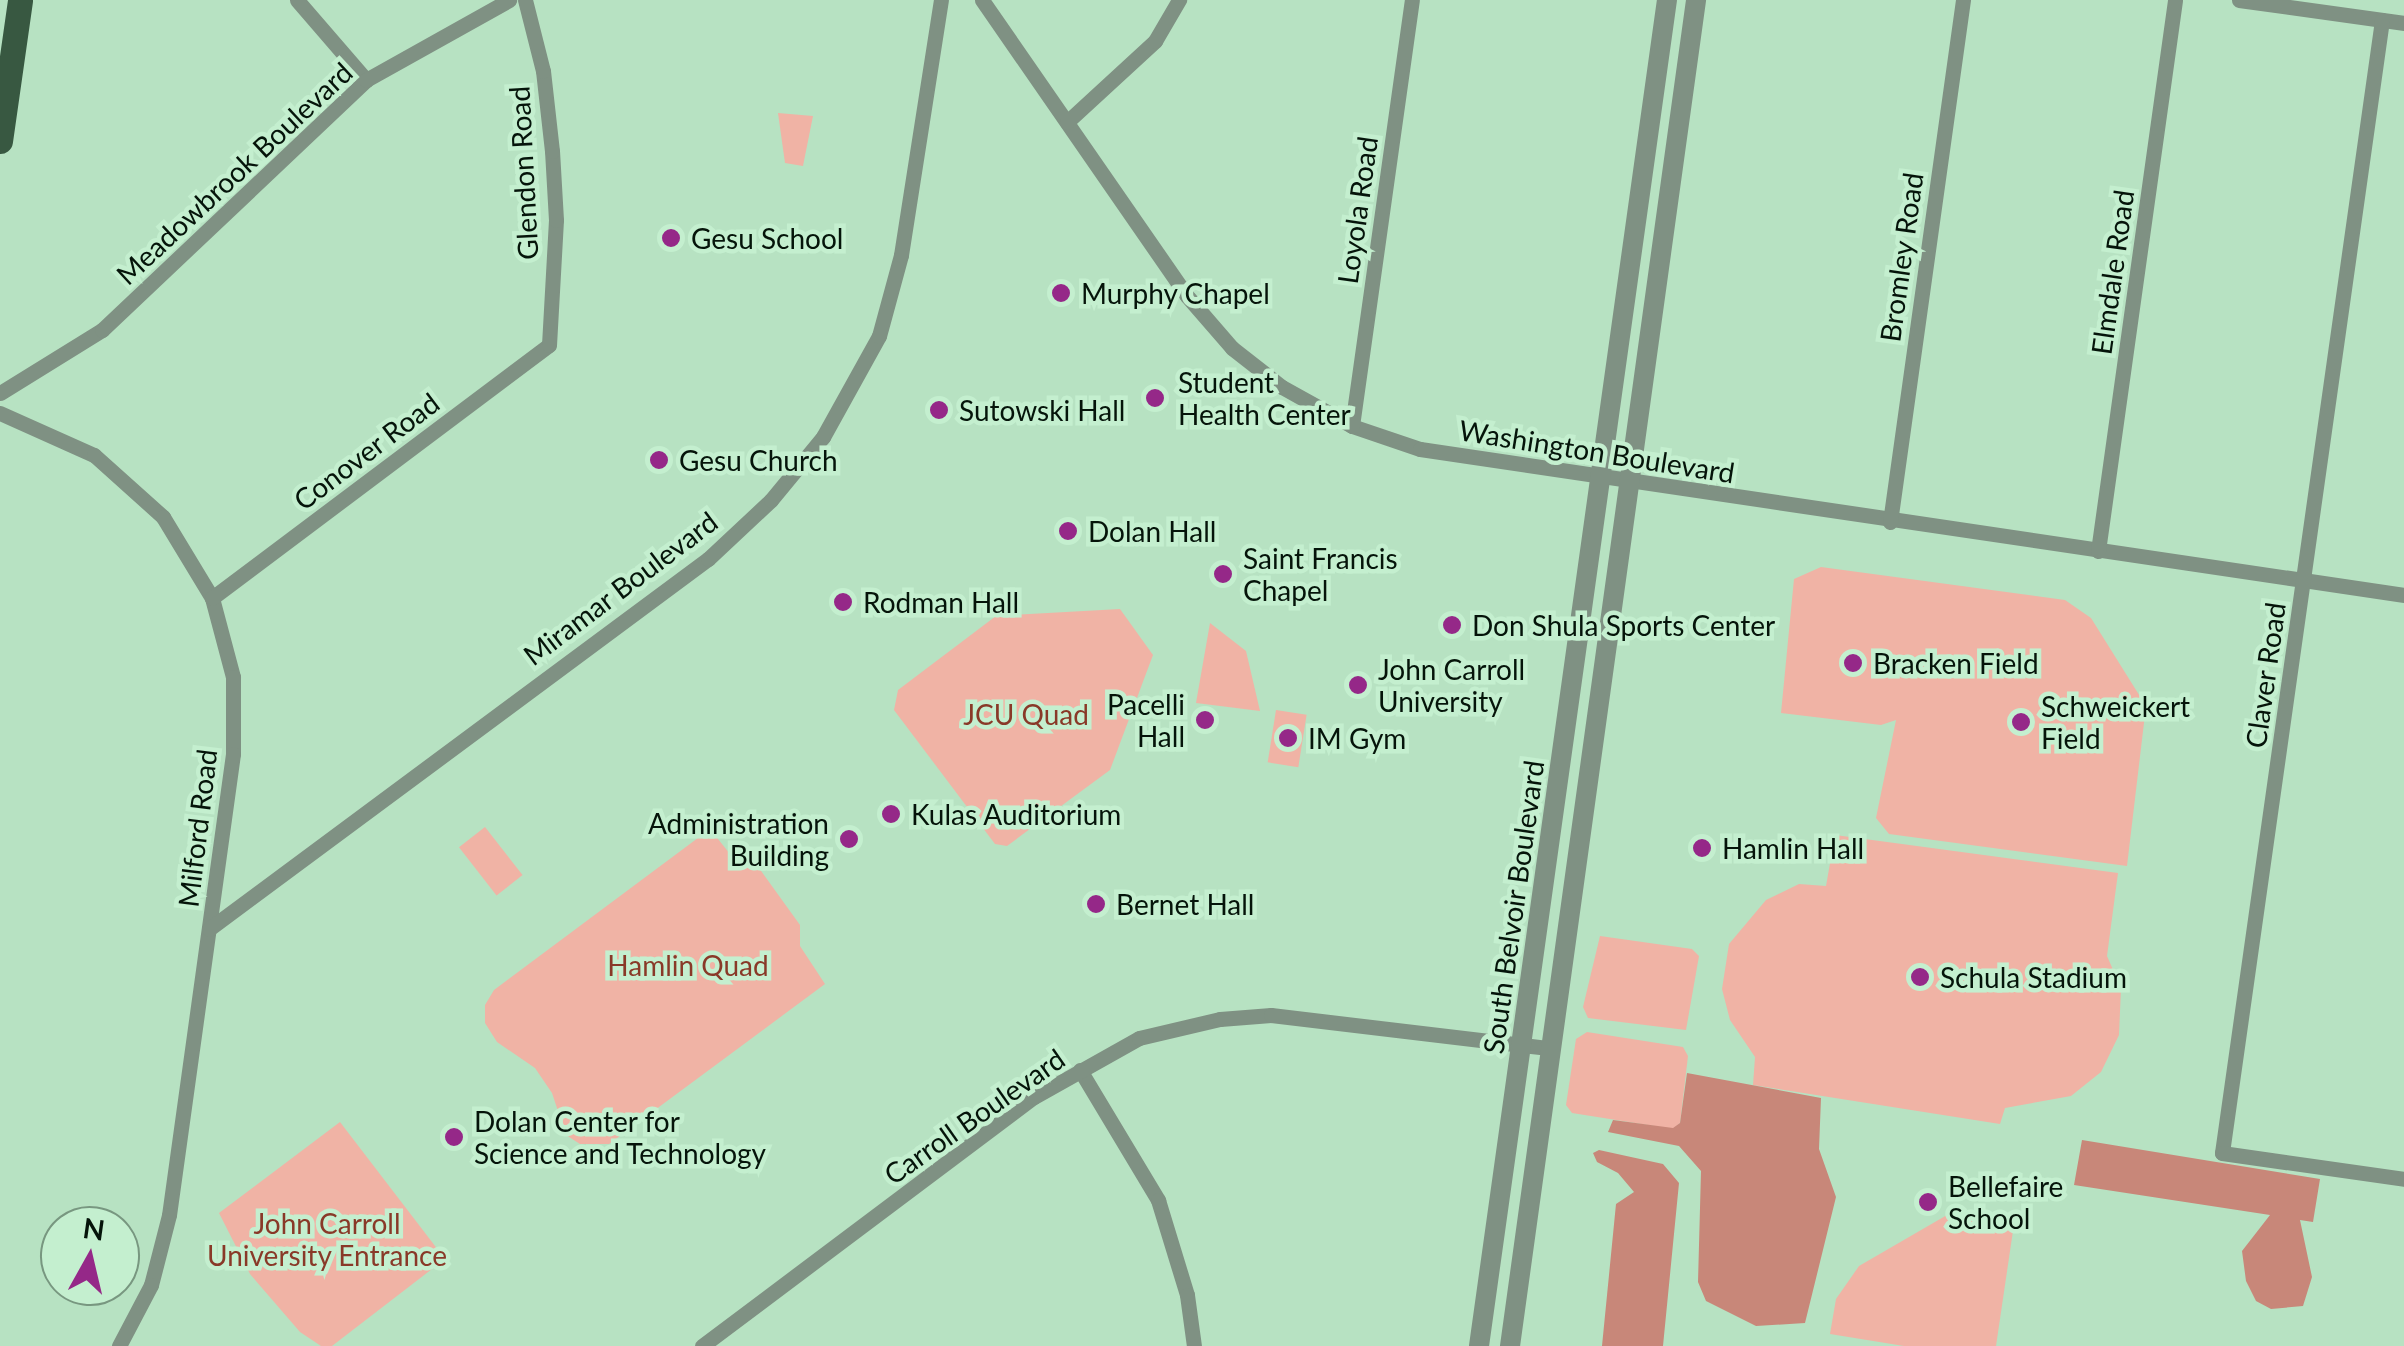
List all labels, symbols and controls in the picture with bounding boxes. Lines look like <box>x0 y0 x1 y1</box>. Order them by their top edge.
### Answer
street label: Meadowbrook Boulevard <box>109 55 359 291</box>
street label: Glendon Road <box>502 85 544 261</box>
street label: Loyola Road <box>1330 134 1384 286</box>
street label: Bromley Road <box>1872 170 1930 344</box>
street label: Elmdale Road <box>2084 187 2140 357</box>
place label: Gesu School <box>691 221 843 255</box>
marker: Gesu School <box>660 227 682 249</box>
place label: Murphy Chapel <box>1081 276 1270 310</box>
marker: Murphy Chapel <box>1050 282 1072 304</box>
place label: Student Health Center <box>1178 365 1351 431</box>
street label: Conover Road <box>287 385 445 517</box>
marker: Student Health Center <box>1142 385 1168 411</box>
place label: Sutowski Hall <box>959 393 1125 427</box>
marker: Sutowski Hall <box>928 399 950 421</box>
street label: Washington Boulevard <box>1457 413 1737 489</box>
place label: Gesu Church <box>679 443 838 477</box>
marker: Gesu Church <box>648 449 670 471</box>
street label: Miramar Boulevard <box>516 504 724 672</box>
place label: Dolan Hall <box>1088 514 1216 548</box>
marker: Dolan Hall <box>1057 520 1079 542</box>
place label: Saint Francis Chapel <box>1243 541 1398 607</box>
marker: Saint Francis Chapel <box>1212 563 1234 585</box>
place label: Rodman Hall <box>863 585 1019 619</box>
marker: Rodman Hall <box>832 591 854 613</box>
street label: Claver Road <box>2238 600 2292 750</box>
place label: Don Shula Sports Center <box>1472 608 1775 642</box>
marker: Don Shula Sports Center <box>1441 614 1463 636</box>
place label: Bracken Field <box>1873 646 2039 680</box>
place label: John Carroll University <box>1378 652 1525 718</box>
marker: Bracken Field <box>1842 652 1864 674</box>
marker: John Carroll University <box>1347 674 1369 696</box>
place label: Pacelli Hall <box>1107 687 1185 753</box>
place label: Schweickert Field <box>2041 689 2190 755</box>
park label: JCU Quad <box>963 697 1089 731</box>
marker: Pacelli Hall <box>1194 709 1216 731</box>
marker: Schweickert Field <box>2010 711 2032 733</box>
place label: IM Gym <box>1308 721 1406 755</box>
marker: IM Gym <box>1277 727 1299 749</box>
street label: Milford Road <box>171 747 223 909</box>
street label: South Belvoir Boulevard <box>1476 758 1550 1056</box>
place label: Kulas Auditorium <box>911 797 1122 831</box>
marker: Kulas Auditorium <box>880 803 902 825</box>
place label: Administration Building <box>648 806 829 872</box>
marker: Administration Building <box>838 828 860 850</box>
place label: Hamlin Hall <box>1722 831 1864 865</box>
marker: Hamlin Hall <box>1691 837 1713 859</box>
place label: Bernet Hall <box>1116 887 1254 921</box>
marker: Bernet Hall <box>1085 893 1107 915</box>
park label: Hamlin Quad <box>607 948 769 982</box>
place label: Schula Stadium <box>1940 960 2127 994</box>
marker: Schula Stadium <box>1909 966 1931 988</box>
street label: Carroll Boulevard <box>877 1041 1071 1191</box>
place label: Dolan Center for Science and Technology <box>474 1104 767 1170</box>
marker: Dolan Center for Science and Technology <box>443 1126 465 1148</box>
place label: Bellefaire School <box>1948 1169 2063 1235</box>
marker: Bellefaire School <box>1917 1191 1939 1213</box>
north arrow <box>40 1206 140 1306</box>
park label: John Carroll University Entrance <box>207 1206 447 1272</box>
text: N <box>81 1210 107 1247</box>

